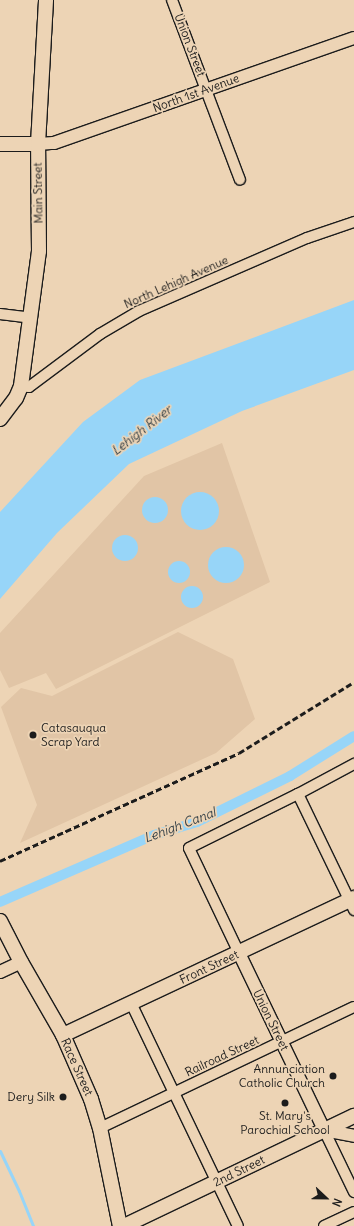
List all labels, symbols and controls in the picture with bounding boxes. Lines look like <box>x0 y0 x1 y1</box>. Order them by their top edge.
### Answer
street label: Union Street <box>171 11 209 79</box>
street label: North 1st Avenue <box>151 71 241 115</box>
street label: Main Street <box>30 162 46 224</box>
street label: North Lehigh Avenue <box>122 253 230 311</box>
water label: Lehigh River <box>109 403 175 459</box>
place label: Catasauqua Scrap Yard <box>41 721 106 749</box>
marker: Catasauqua Scrap Yard <box>28 730 38 740</box>
water label: Lehigh Canal <box>142 805 218 847</box>
street label: Front Street <box>177 947 241 987</box>
street label: Union Street <box>250 987 292 1053</box>
street label: Railroad Street <box>183 1033 261 1079</box>
street label: Race Street <box>58 1036 96 1098</box>
place label: Annunciation Catholic Church <box>239 1062 325 1090</box>
marker: Annunciation Catholic Church <box>328 1071 338 1081</box>
place label: Dery Silk <box>7 1090 55 1104</box>
marker: Dery Silk <box>58 1092 68 1102</box>
marker: St. Mary's Parochial School <box>280 1098 290 1108</box>
place label: St. Mary's Parochial School <box>240 1109 330 1137</box>
street label: 2nd Street <box>211 1152 267 1190</box>
north arrow <box>306 1178 346 1218</box>
text: N <box>329 1196 345 1209</box>

